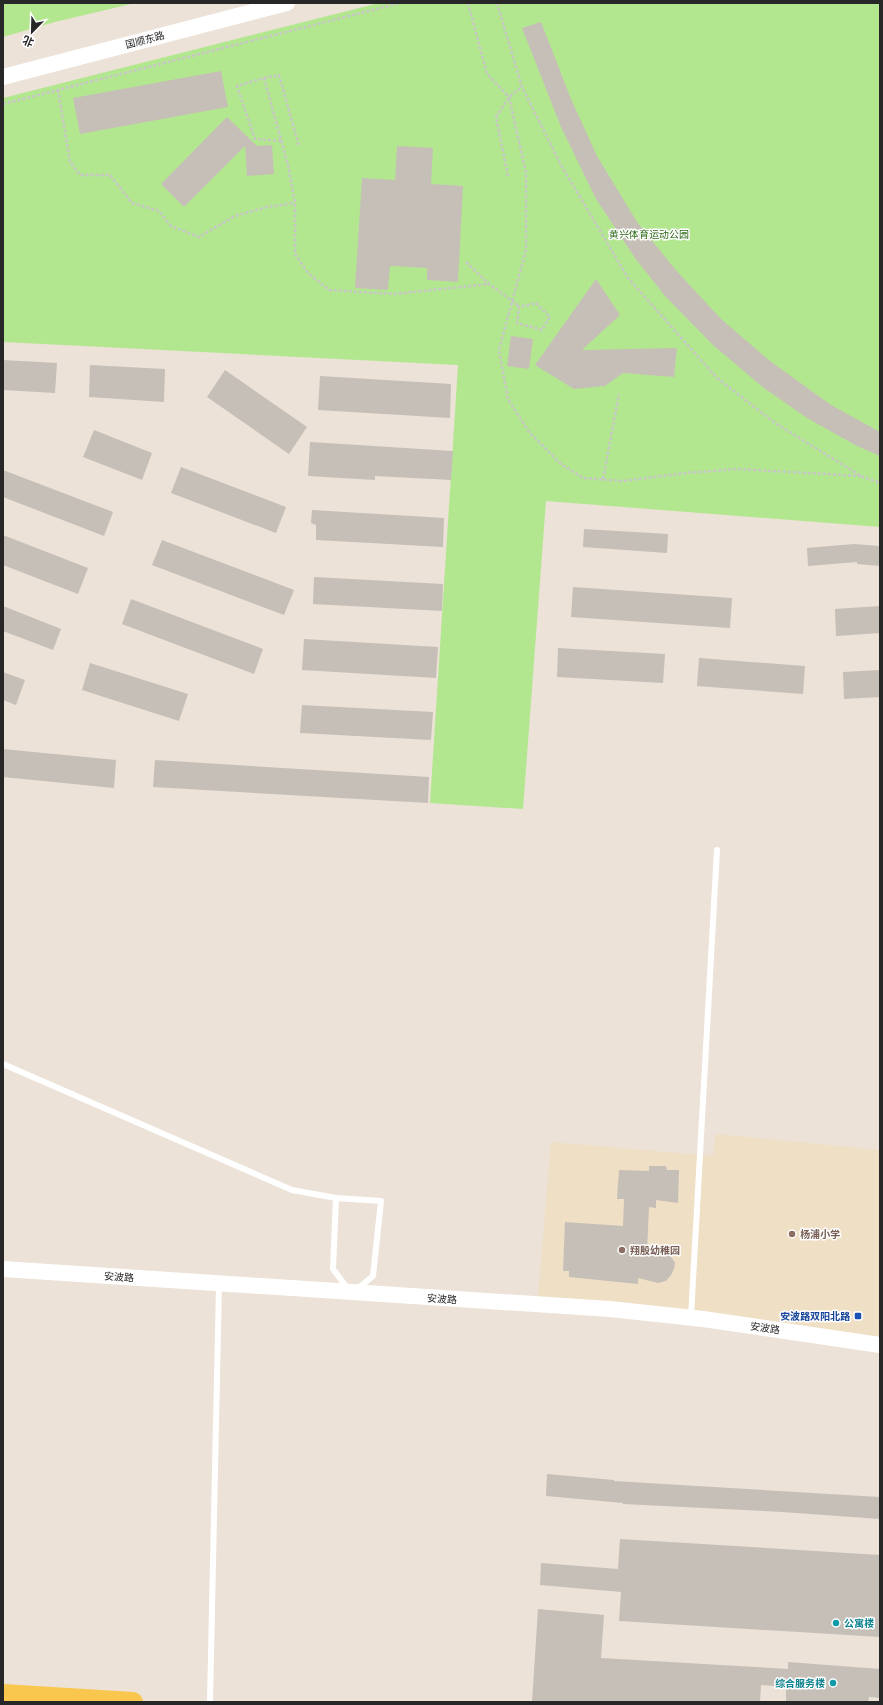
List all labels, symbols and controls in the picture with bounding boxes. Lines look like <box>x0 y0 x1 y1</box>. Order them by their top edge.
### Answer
north arrow <box>12 12 52 52</box>
street label: 国顺东路 <box>124 30 166 50</box>
text: 北 <box>21 34 35 49</box>
park label: 黄兴体育运动公园 <box>609 229 689 240</box>
place label: 杨浦小学 <box>800 1228 840 1240</box>
marker: 杨浦小学 <box>787 1229 797 1239</box>
place label: 翔殷幼稚园 <box>630 1244 680 1256</box>
marker: 翔殷幼稚园 <box>617 1245 627 1255</box>
street label: 安波路 <box>104 1270 134 1284</box>
street label: 安波路 <box>427 1292 457 1306</box>
place label: 安波路双阳北路 <box>780 1311 851 1322</box>
marker: 安波路双阳北路 <box>853 1311 863 1321</box>
street label: 安波路 <box>749 1320 781 1336</box>
marker: 公寓楼 <box>831 1618 841 1628</box>
place label: 公寓楼 <box>844 1618 874 1629</box>
place label: 综合服务楼 <box>775 1678 825 1689</box>
marker: 综合服务楼 <box>828 1678 838 1688</box>

